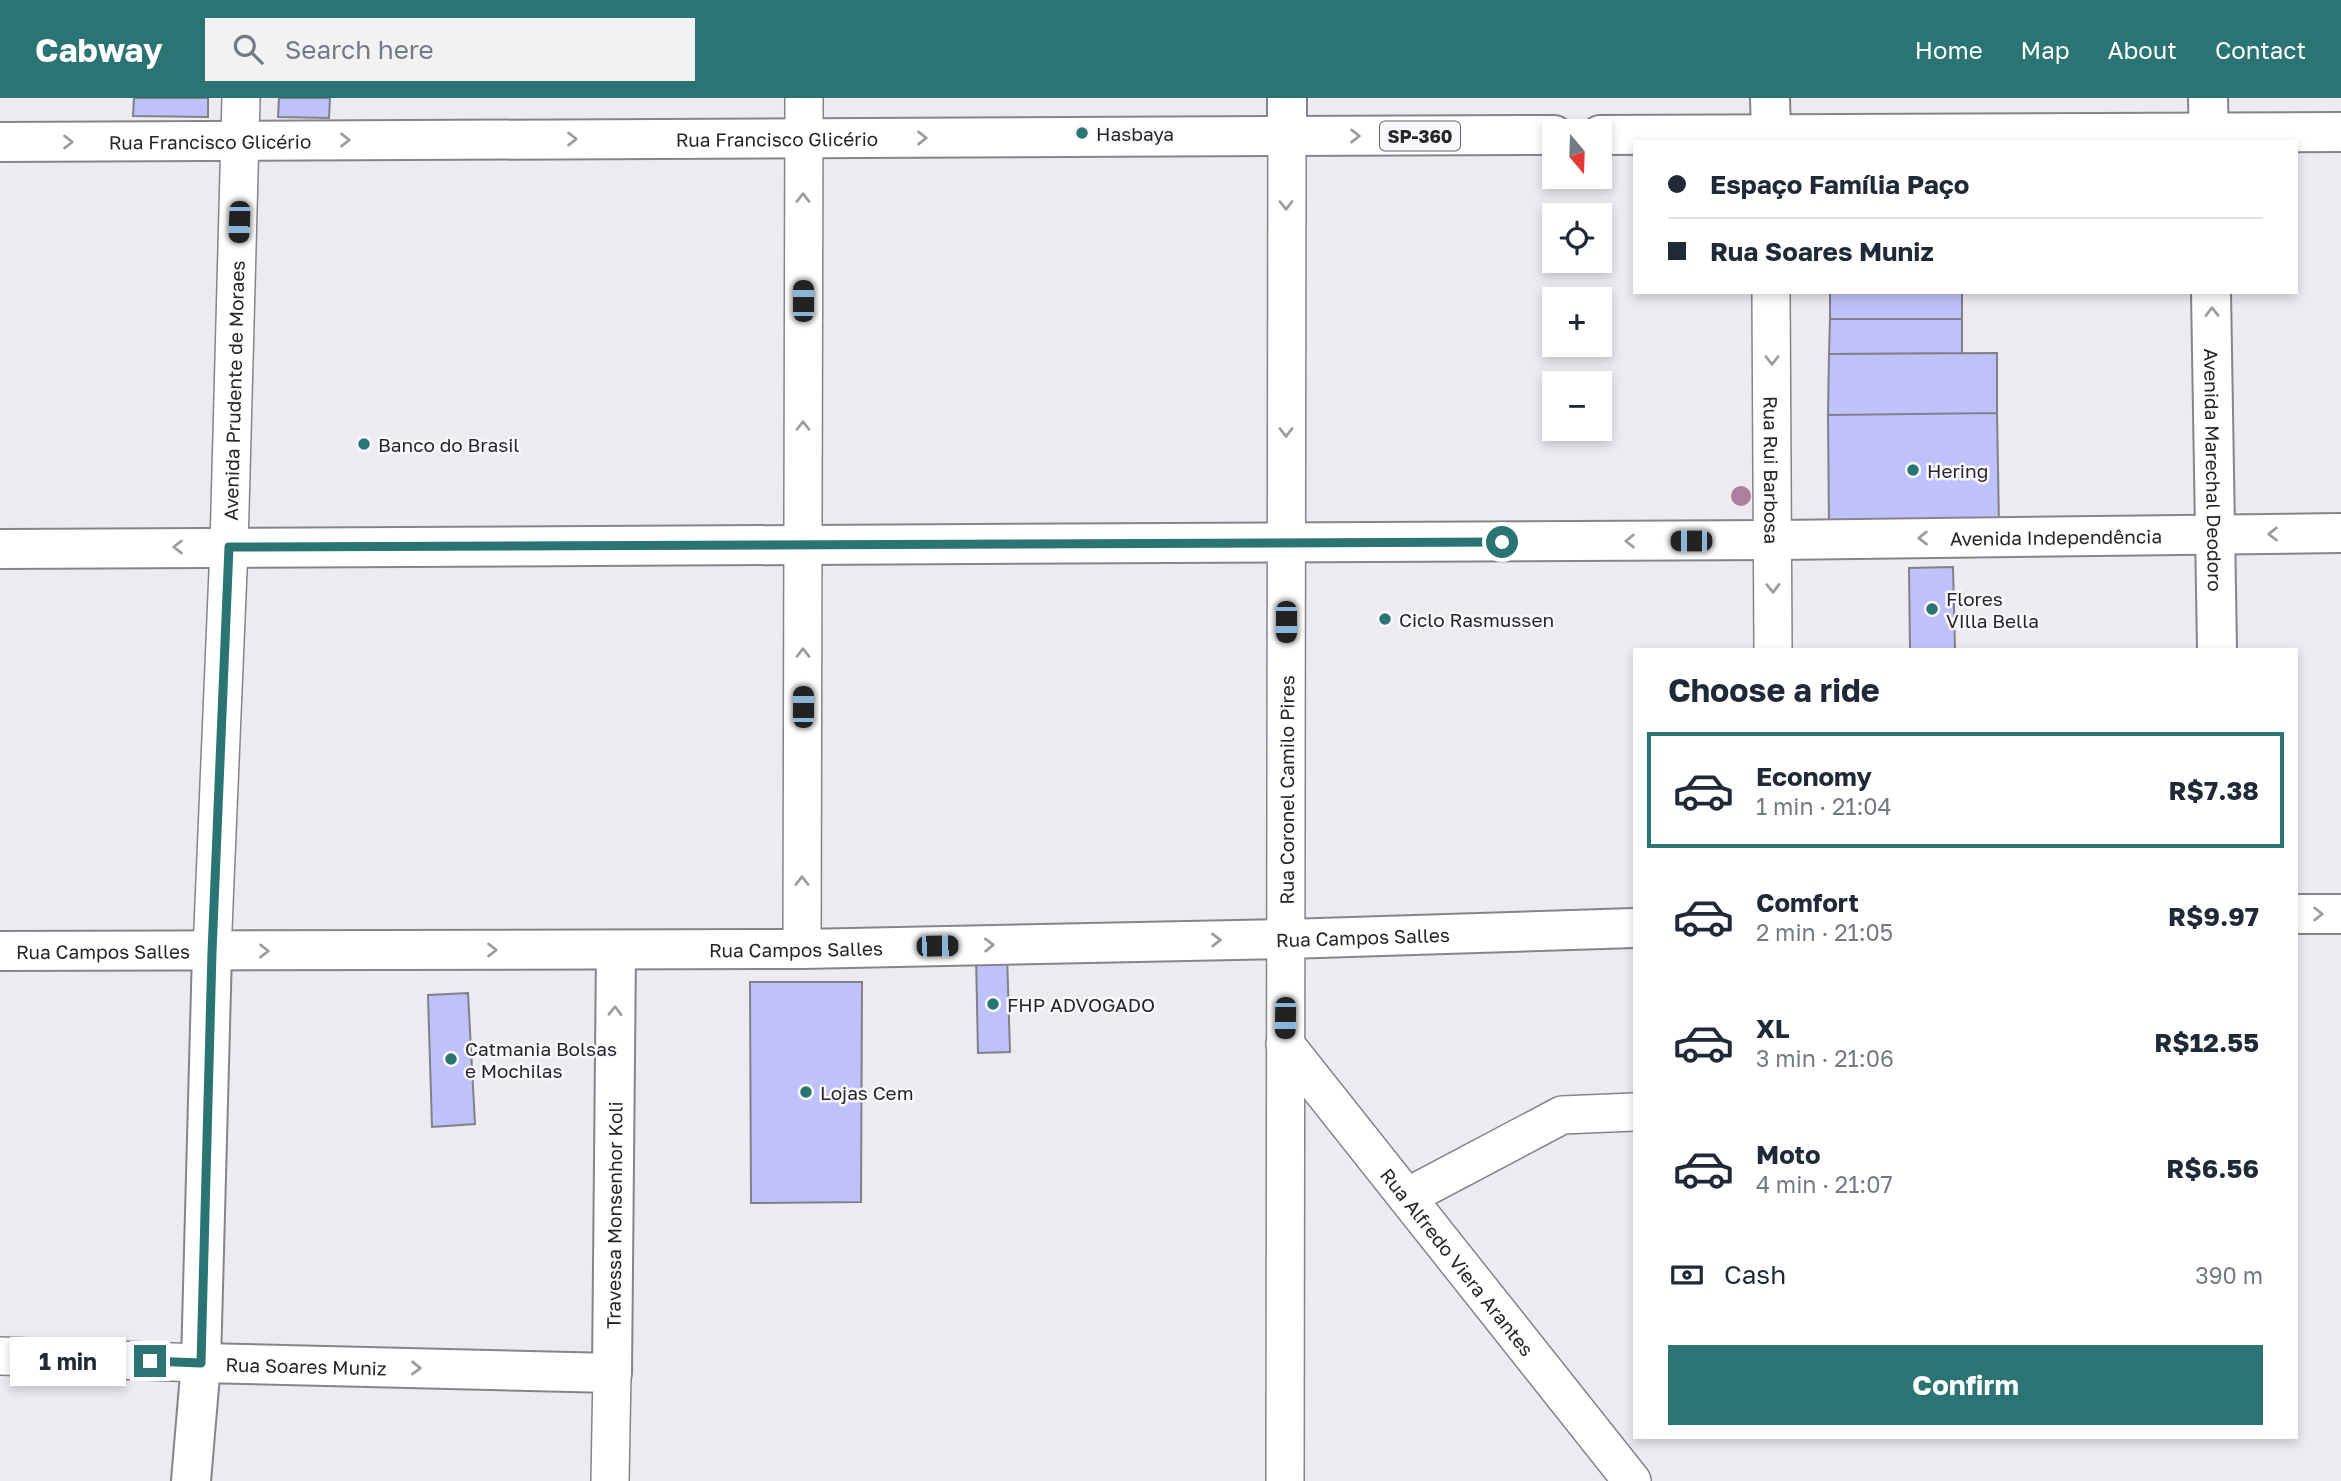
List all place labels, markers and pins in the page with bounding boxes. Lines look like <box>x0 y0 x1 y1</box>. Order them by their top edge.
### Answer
place label: Hasbaya <box>1096 122 1174 145</box>
marker: Hasbaya <box>1074 125 1090 141</box>
place label: Banco do Brasil <box>378 433 519 456</box>
marker: Banco do Brasil <box>356 436 372 452</box>
place label: Hering <box>1927 459 1988 482</box>
marker: Hering <box>1905 462 1921 478</box>
place label: Flores VIlla Bella <box>1946 587 2039 632</box>
marker: Flores VIlla Bella <box>1924 601 1940 617</box>
place label: Ciclo Rasmussen <box>1399 608 1554 631</box>
marker: Ciclo Rasmussen <box>1377 611 1393 627</box>
place label: FHP ADVOGADO <box>1007 993 1155 1016</box>
marker: FHP ADVOGADO <box>985 996 1001 1012</box>
place label: Catmania Bolsas e Mochilas <box>465 1037 617 1082</box>
marker: Catmania Bolsas e Mochilas <box>443 1051 459 1067</box>
place label: Lojas Cem <box>820 1081 913 1104</box>
marker: Lojas Cem <box>798 1084 814 1100</box>

